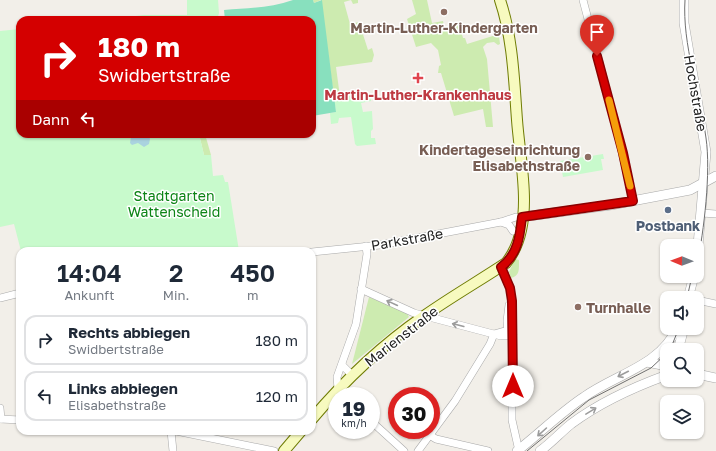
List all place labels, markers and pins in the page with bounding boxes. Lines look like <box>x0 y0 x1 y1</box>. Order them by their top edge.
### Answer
marker: Martin-Luther-Kindergarten <box>439 7 449 17</box>
pin <box>580 15 614 56</box>
place label: Martin-Luther-Kindergarten <box>350 19 538 36</box>
marker: Martin-Luther-Krankenhaus <box>412 72 424 84</box>
place label: Martin-Luther-Krankenhaus <box>324 86 512 103</box>
place label: Kindertageseinrichtung Elisabethstraße <box>419 141 580 174</box>
marker: Kindertageseinrichtung Elisabethstraße <box>583 152 593 162</box>
marker: Postbank <box>663 205 673 215</box>
place label: Postbank <box>636 217 700 234</box>
place label: Turnhalle <box>586 299 651 316</box>
marker: Turnhalle <box>573 302 583 312</box>

